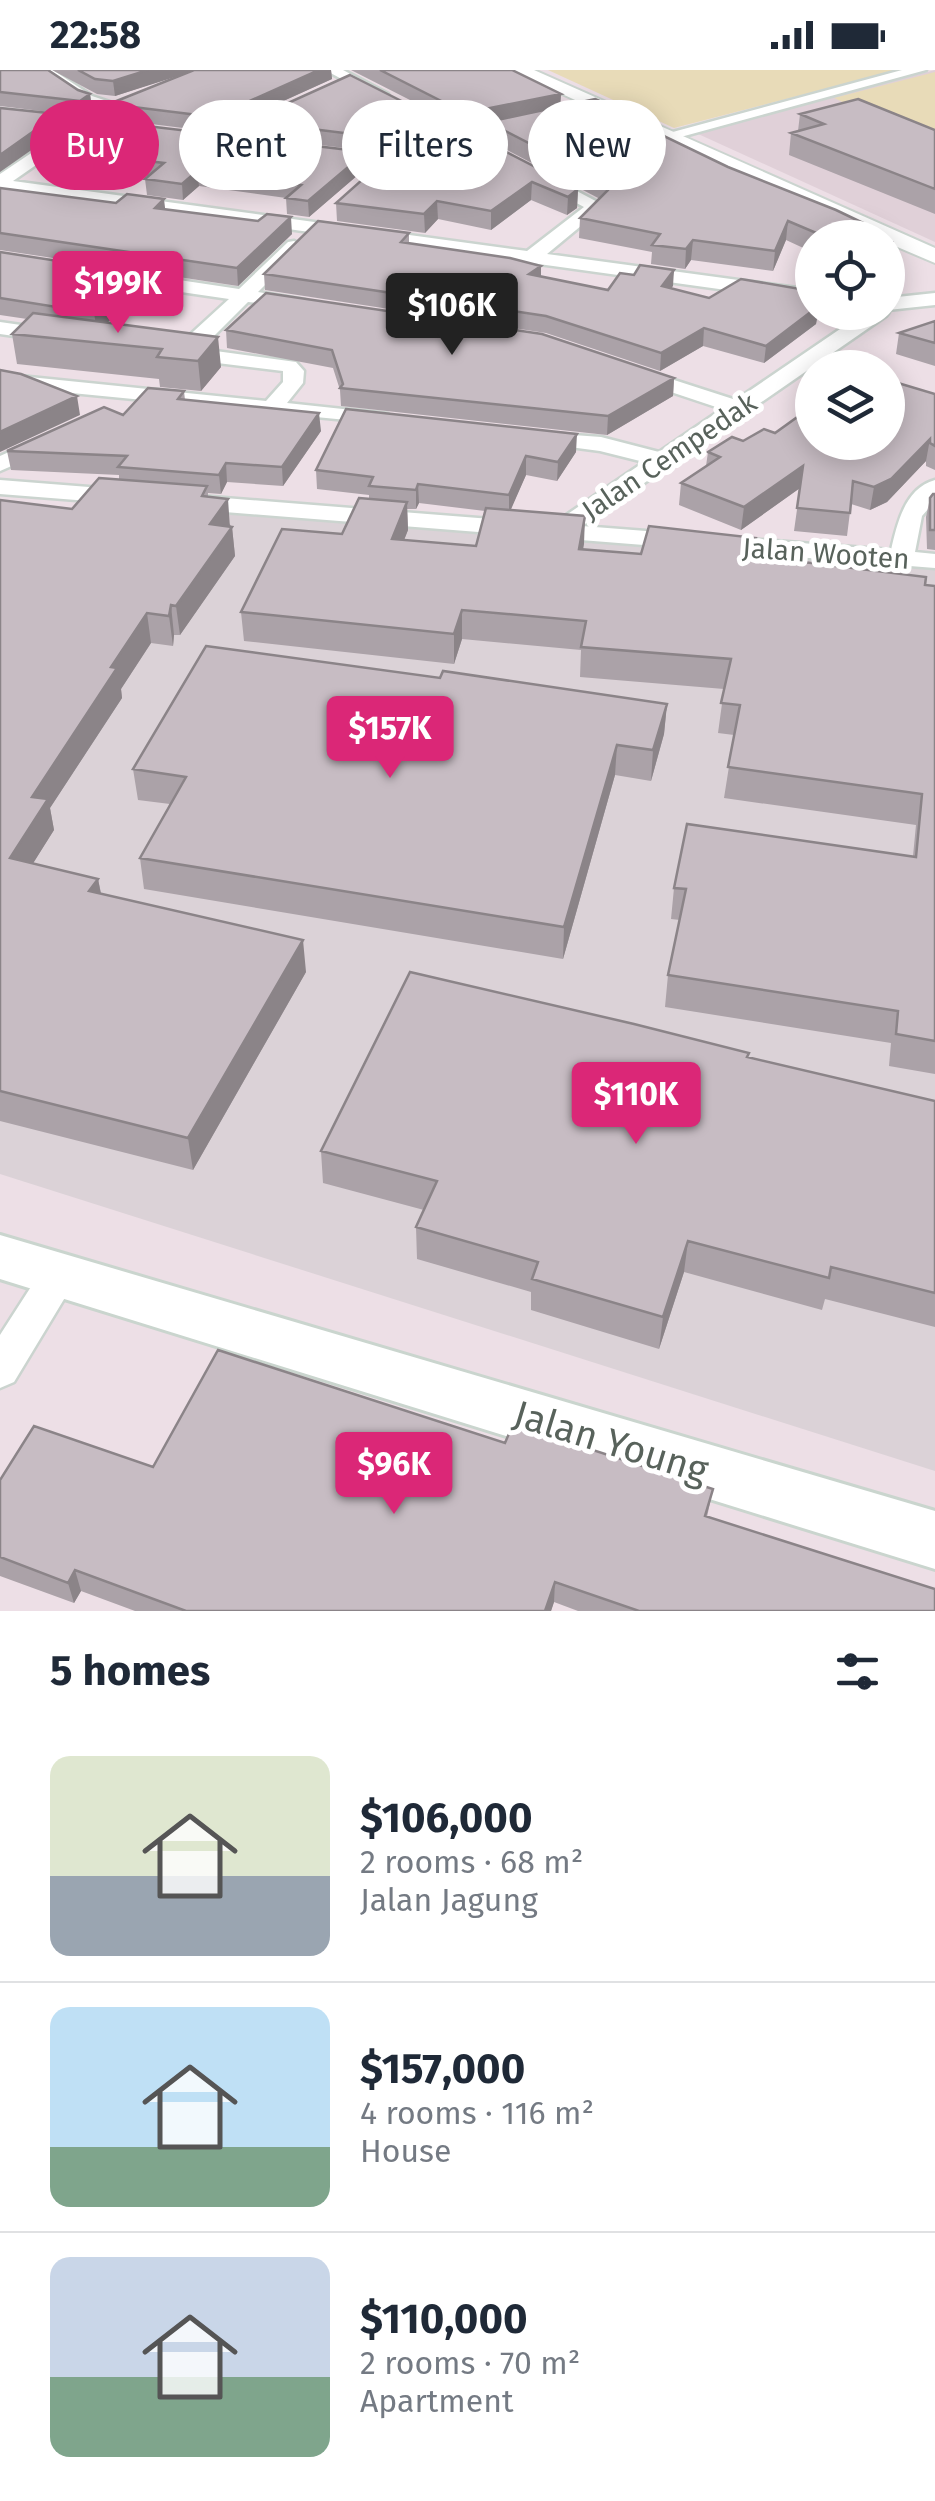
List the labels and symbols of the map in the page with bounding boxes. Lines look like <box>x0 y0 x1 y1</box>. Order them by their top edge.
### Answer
pin: $199K <box>48 251 188 336</box>
pin: $106K <box>382 273 522 358</box>
street label: Jalan Cempedak <box>576 386 763 527</box>
street label: Jalan Wooten <box>741 531 911 576</box>
pin: $157K <box>320 696 460 781</box>
pin: $110K <box>566 1062 706 1147</box>
street label: Jalan Young <box>508 1391 714 1493</box>
pin: $96K <box>335 1432 453 1517</box>

